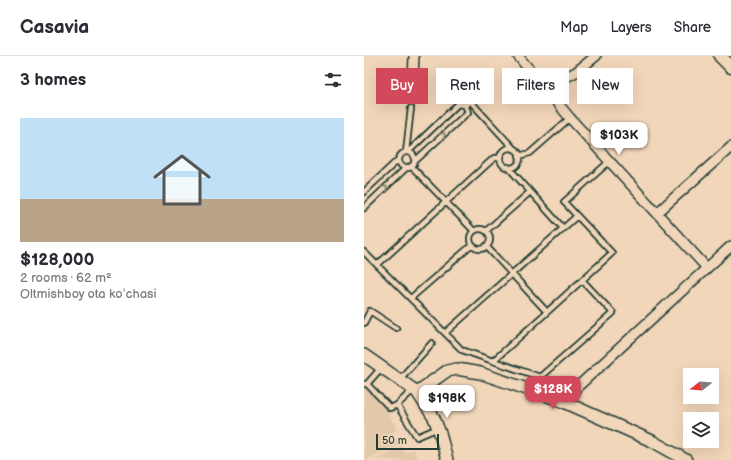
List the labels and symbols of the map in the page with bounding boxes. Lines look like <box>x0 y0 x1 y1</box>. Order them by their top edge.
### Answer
pin: $103K <box>591 122 647 156</box>
one-way arrow <box>438 132 446 140</box>
one-way arrow <box>380 185 388 193</box>
north arrow <box>683 368 719 404</box>
pin: $128K <box>525 376 581 410</box>
pin: $198K <box>419 385 475 419</box>
scale bar <box>376 432 439 451</box>

